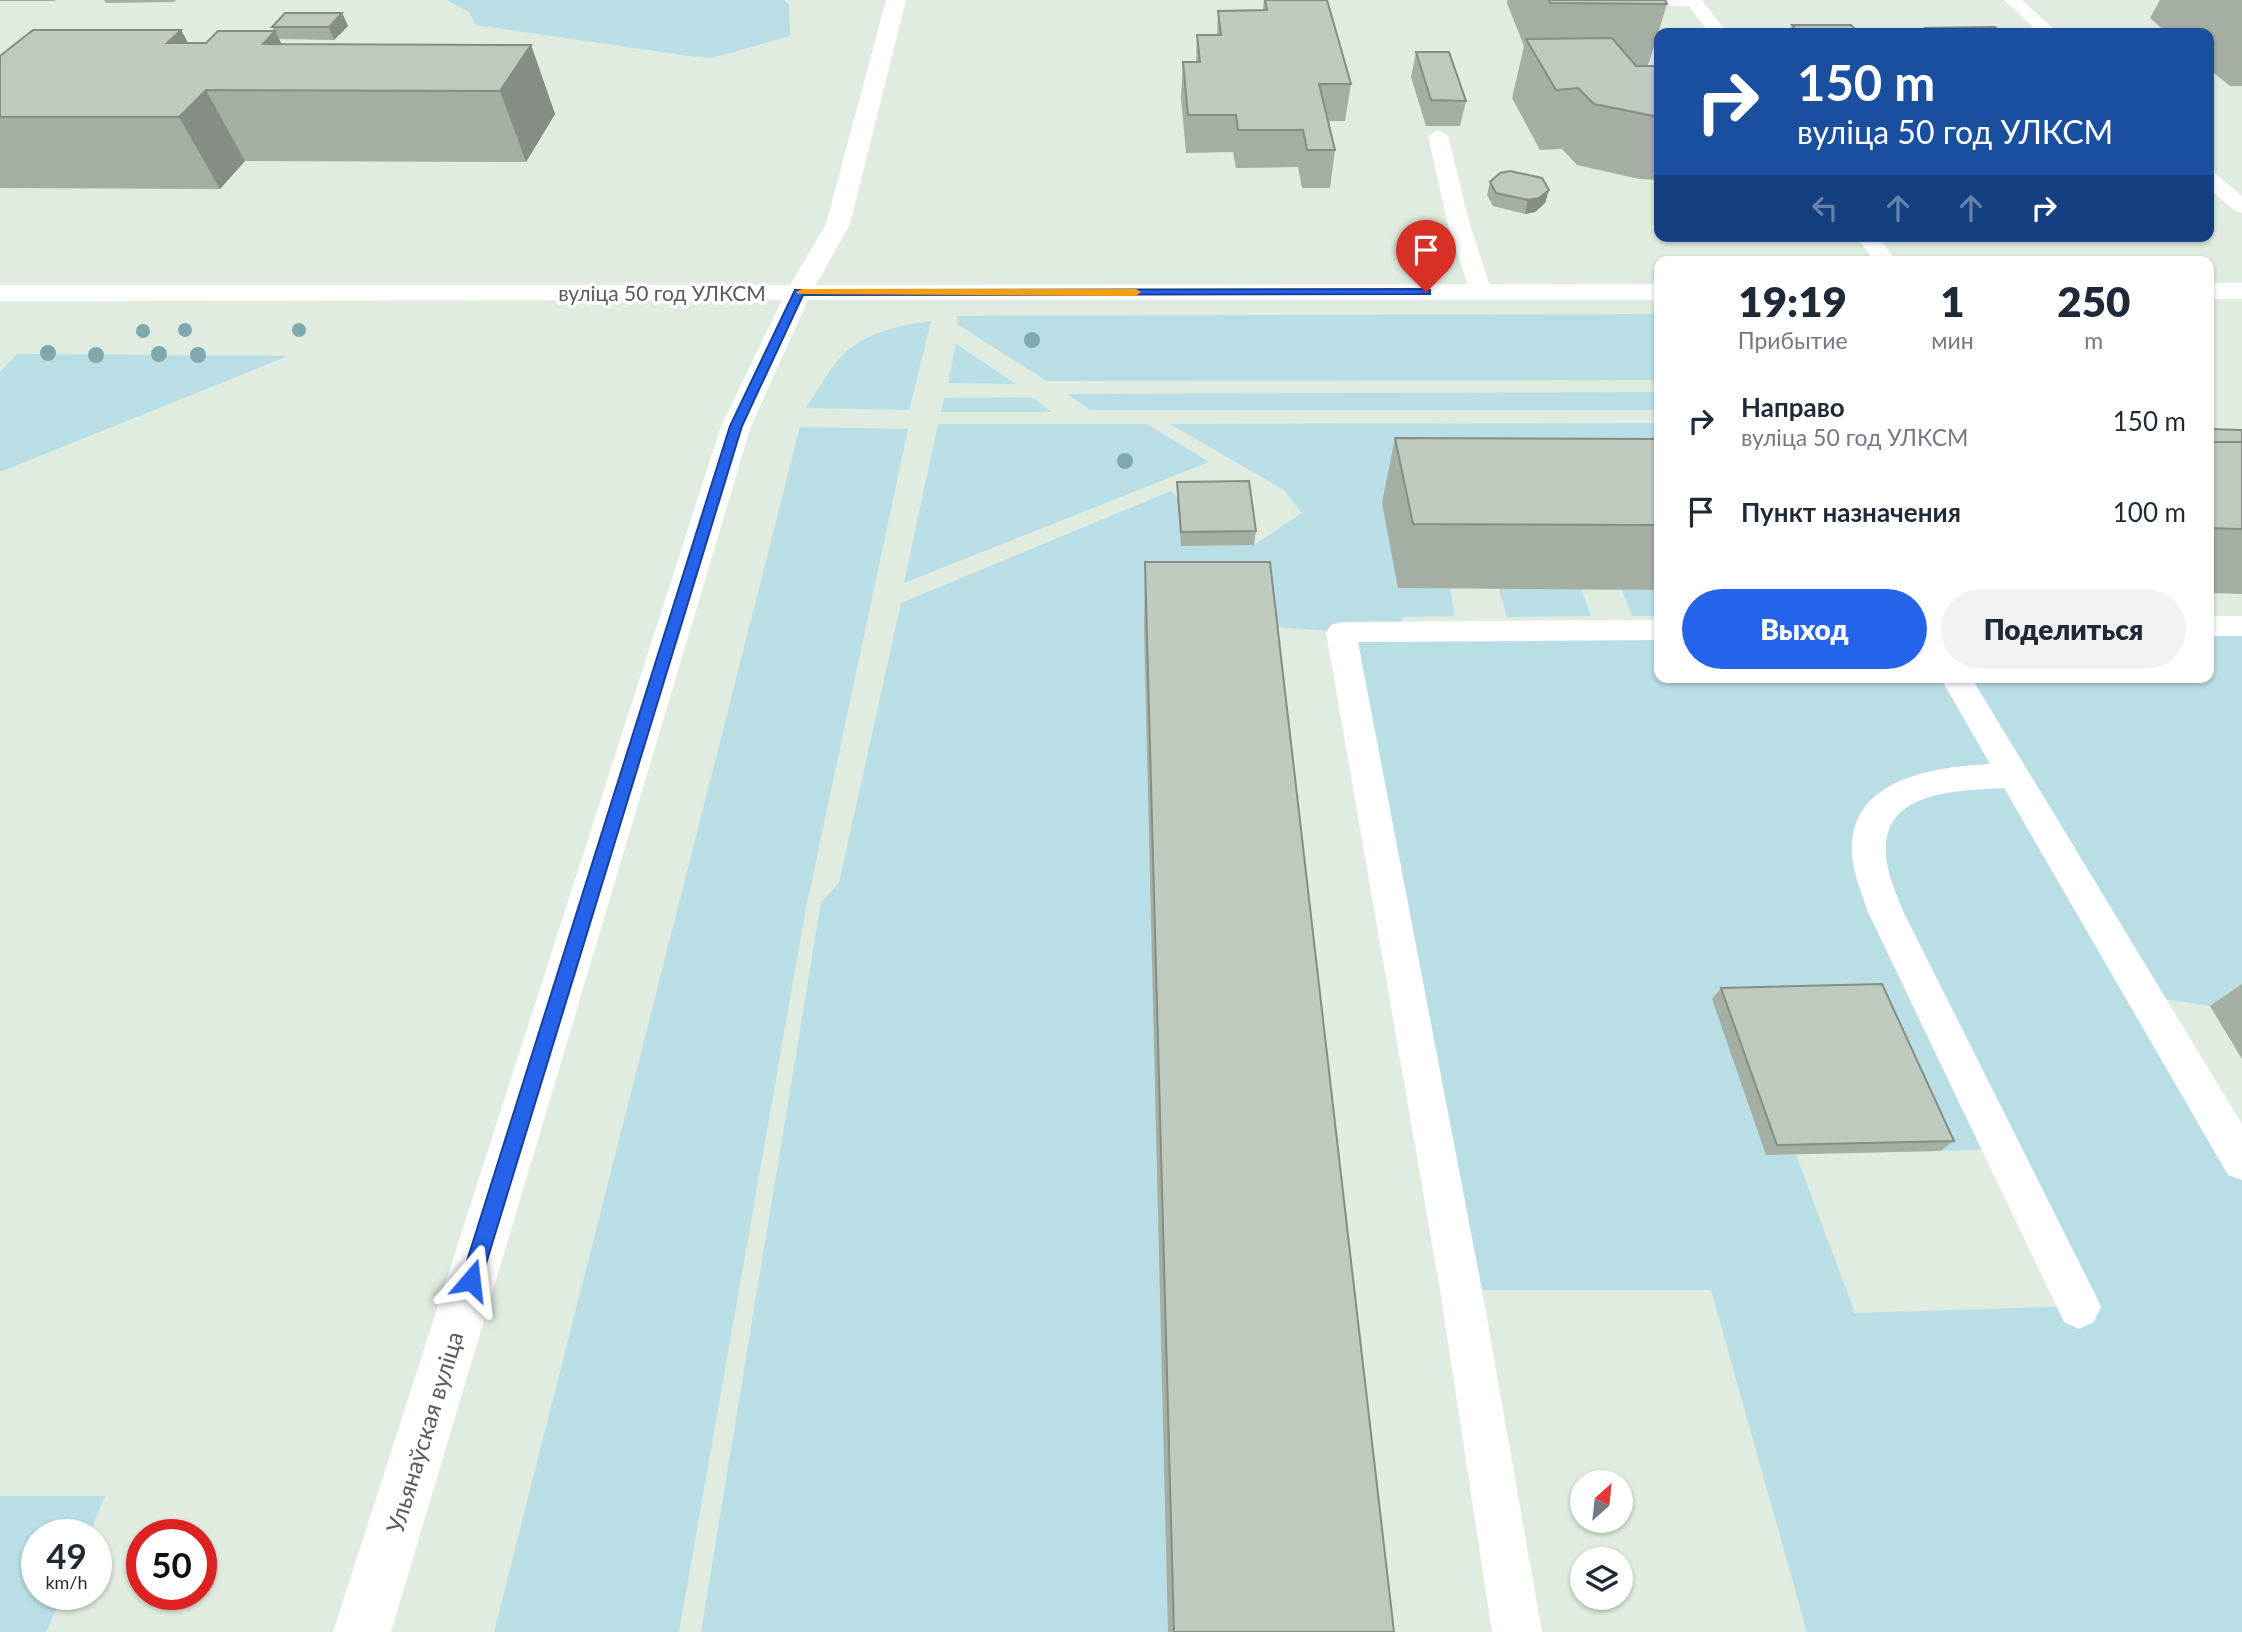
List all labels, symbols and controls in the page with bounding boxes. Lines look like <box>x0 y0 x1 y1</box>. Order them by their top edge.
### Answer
text: 150 m <box>1797 53 1935 111</box>
icon: right <box>1682 56 1773 147</box>
text: вуліца 50 год УЛКСМ <box>1797 112 2113 151</box>
icon: left <box>1806 189 1844 227</box>
icon: ahead <box>1879 189 1917 227</box>
icon: ahead <box>1952 189 1990 227</box>
icon: right <box>2025 189 2063 227</box>
pin <box>1396 220 1456 292</box>
icon: arrive <box>1407 231 1445 269</box>
text: 19:19 <box>1738 276 1847 326</box>
text: 1 <box>1940 276 1965 326</box>
text: 250 <box>2057 276 2130 326</box>
street label: вуліца 50 год УЛКСМ <box>558 280 766 305</box>
text: Прибытие <box>1738 326 1848 354</box>
text: мин <box>1931 326 1974 354</box>
text: m <box>2084 326 2103 354</box>
text: Направо <box>1741 391 1845 423</box>
icon: right <box>1682 402 1720 440</box>
text: 150 m <box>2113 405 2186 437</box>
text: вуліца 50 год УЛКСМ <box>1741 423 1968 451</box>
icon: arrive <box>1682 493 1720 531</box>
text: Пункт назначения <box>1741 496 1961 528</box>
text: 100 m <box>2113 496 2186 528</box>
button: Выход <box>1682 589 1927 669</box>
button: Поделиться <box>1941 589 2186 669</box>
position arrow <box>434 1243 508 1317</box>
street label: Ульянаўская вуліца <box>380 1328 468 1536</box>
north arrow <box>1570 1470 1633 1533</box>
map controls <box>1570 1470 1633 1610</box>
speed limit sign: 50 <box>126 1519 217 1610</box>
text: 49 <box>46 1534 87 1576</box>
button: layers <box>1570 1547 1633 1610</box>
text: km/h <box>45 1571 88 1593</box>

